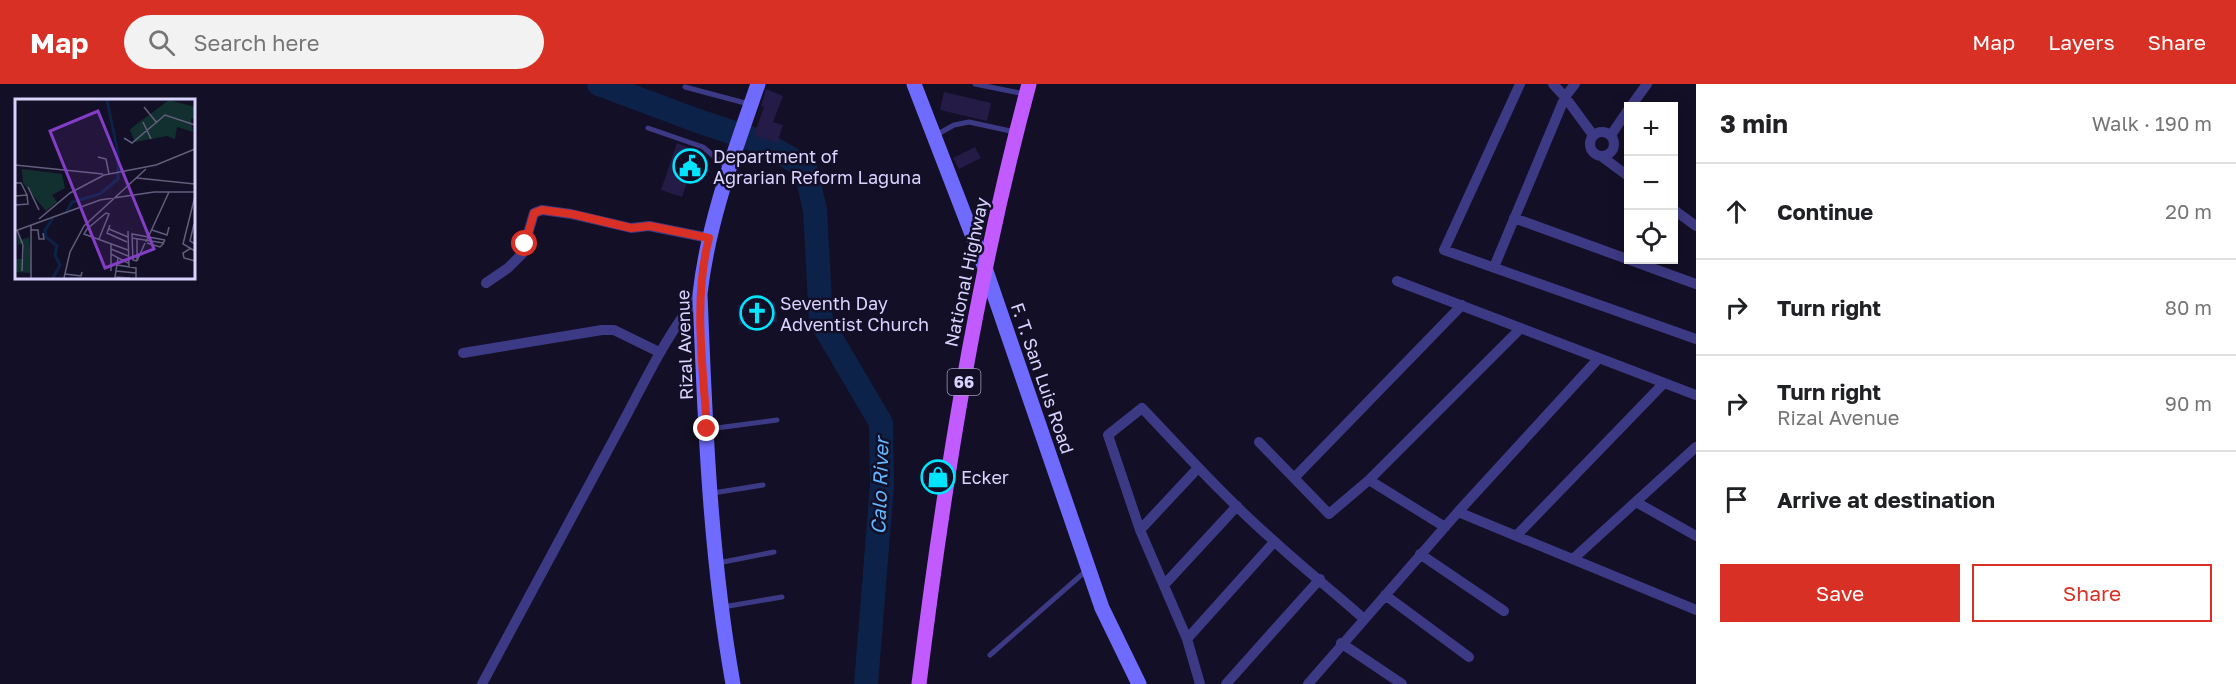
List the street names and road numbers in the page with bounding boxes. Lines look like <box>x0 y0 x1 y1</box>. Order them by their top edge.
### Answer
street label: National Highway <box>939 195 993 349</box>
street label: Rizal Avenue <box>671 290 697 400</box>
street label: F. T. San Luis Road <box>1007 300 1079 456</box>
road number: 66 <box>948 369 980 395</box>

